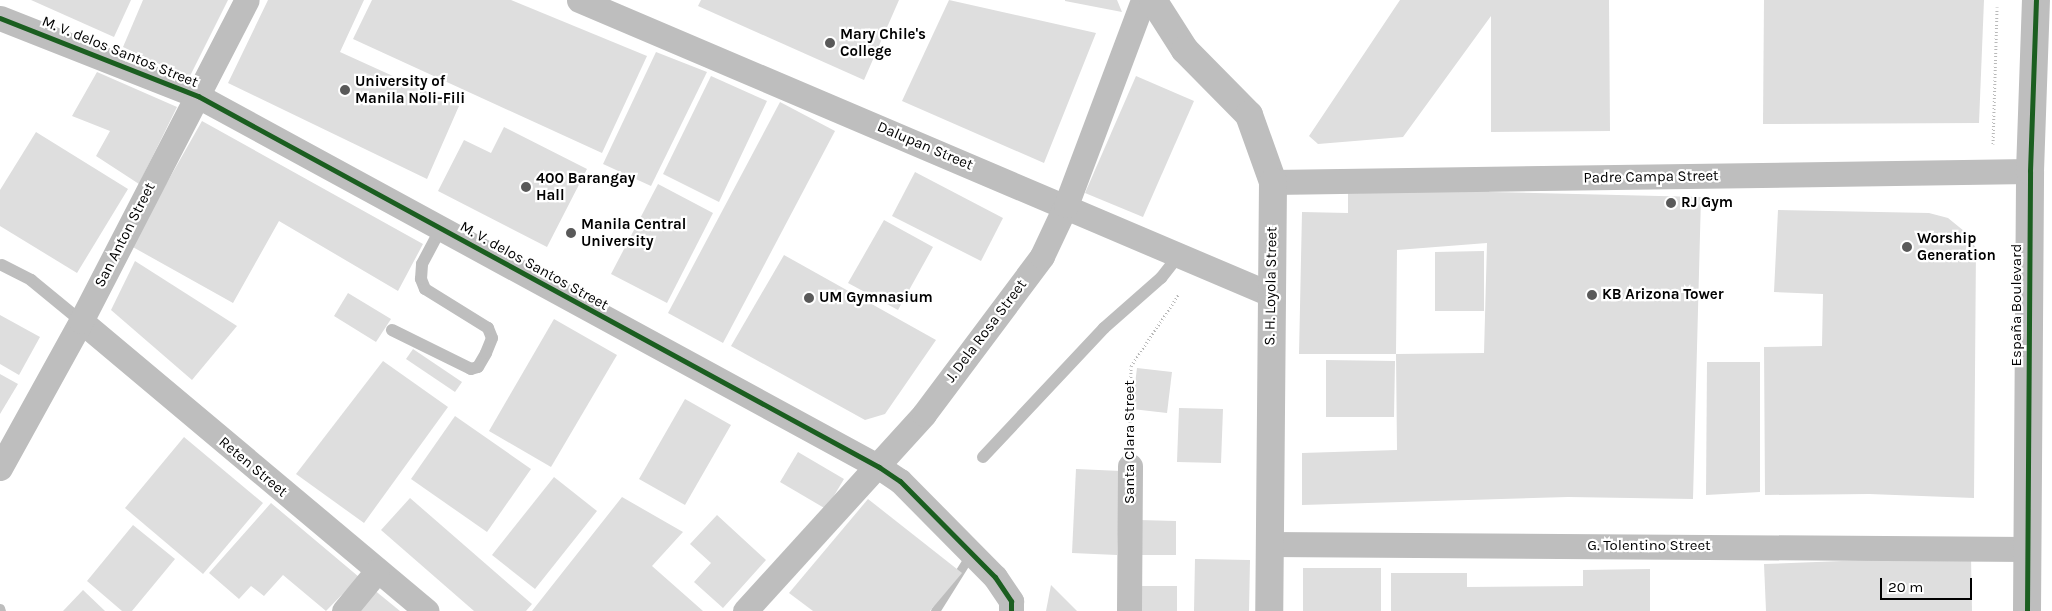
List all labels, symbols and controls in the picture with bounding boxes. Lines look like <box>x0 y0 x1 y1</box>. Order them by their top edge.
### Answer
street label: M. V. delos Santos Street <box>39 12 201 92</box>
place label: Mary Chile's College <box>840 25 926 60</box>
marker: Mary Chile's College <box>824 37 836 49</box>
place label: University of Manila Noli-Fili <box>355 72 465 107</box>
marker: University of Manila Noli-Fili <box>339 84 351 96</box>
street label: Dalupan Street <box>874 118 976 174</box>
street label: Padre Campa Street <box>1583 167 1719 187</box>
place label: 400 Barangay Hall <box>536 169 635 204</box>
street label: San Anton Street <box>91 180 159 290</box>
marker: 400 Barangay Hall <box>520 181 532 193</box>
place label: RJ Gym <box>1681 194 1733 212</box>
marker: RJ Gym <box>1665 197 1677 209</box>
place label: Manila Central University <box>581 215 686 250</box>
street label: M. V. delos Santos Street <box>457 218 611 314</box>
street label: S. H. Loyola Street <box>1261 226 1281 346</box>
marker: Manila Central University <box>565 227 577 239</box>
place label: Worship Generation <box>1917 229 1996 264</box>
marker: Worship Generation <box>1901 241 1913 253</box>
street label: España Boulevard <box>2008 244 2026 366</box>
street label: J. Dela Rosa Street <box>941 276 1031 386</box>
place label: KB Arizona Tower <box>1602 286 1724 304</box>
place label: UM Gymnasium <box>819 289 933 307</box>
marker: KB Arizona Tower <box>1586 289 1598 301</box>
marker: UM Gymnasium <box>803 292 815 304</box>
street label: Santa Clara Street <box>1121 380 1139 504</box>
street label: Reten Street <box>215 433 291 501</box>
street label: G. Tolentino Street <box>1587 537 1711 555</box>
scale bar <box>1882 568 1974 600</box>
text: 20 m <box>1888 578 1923 596</box>

